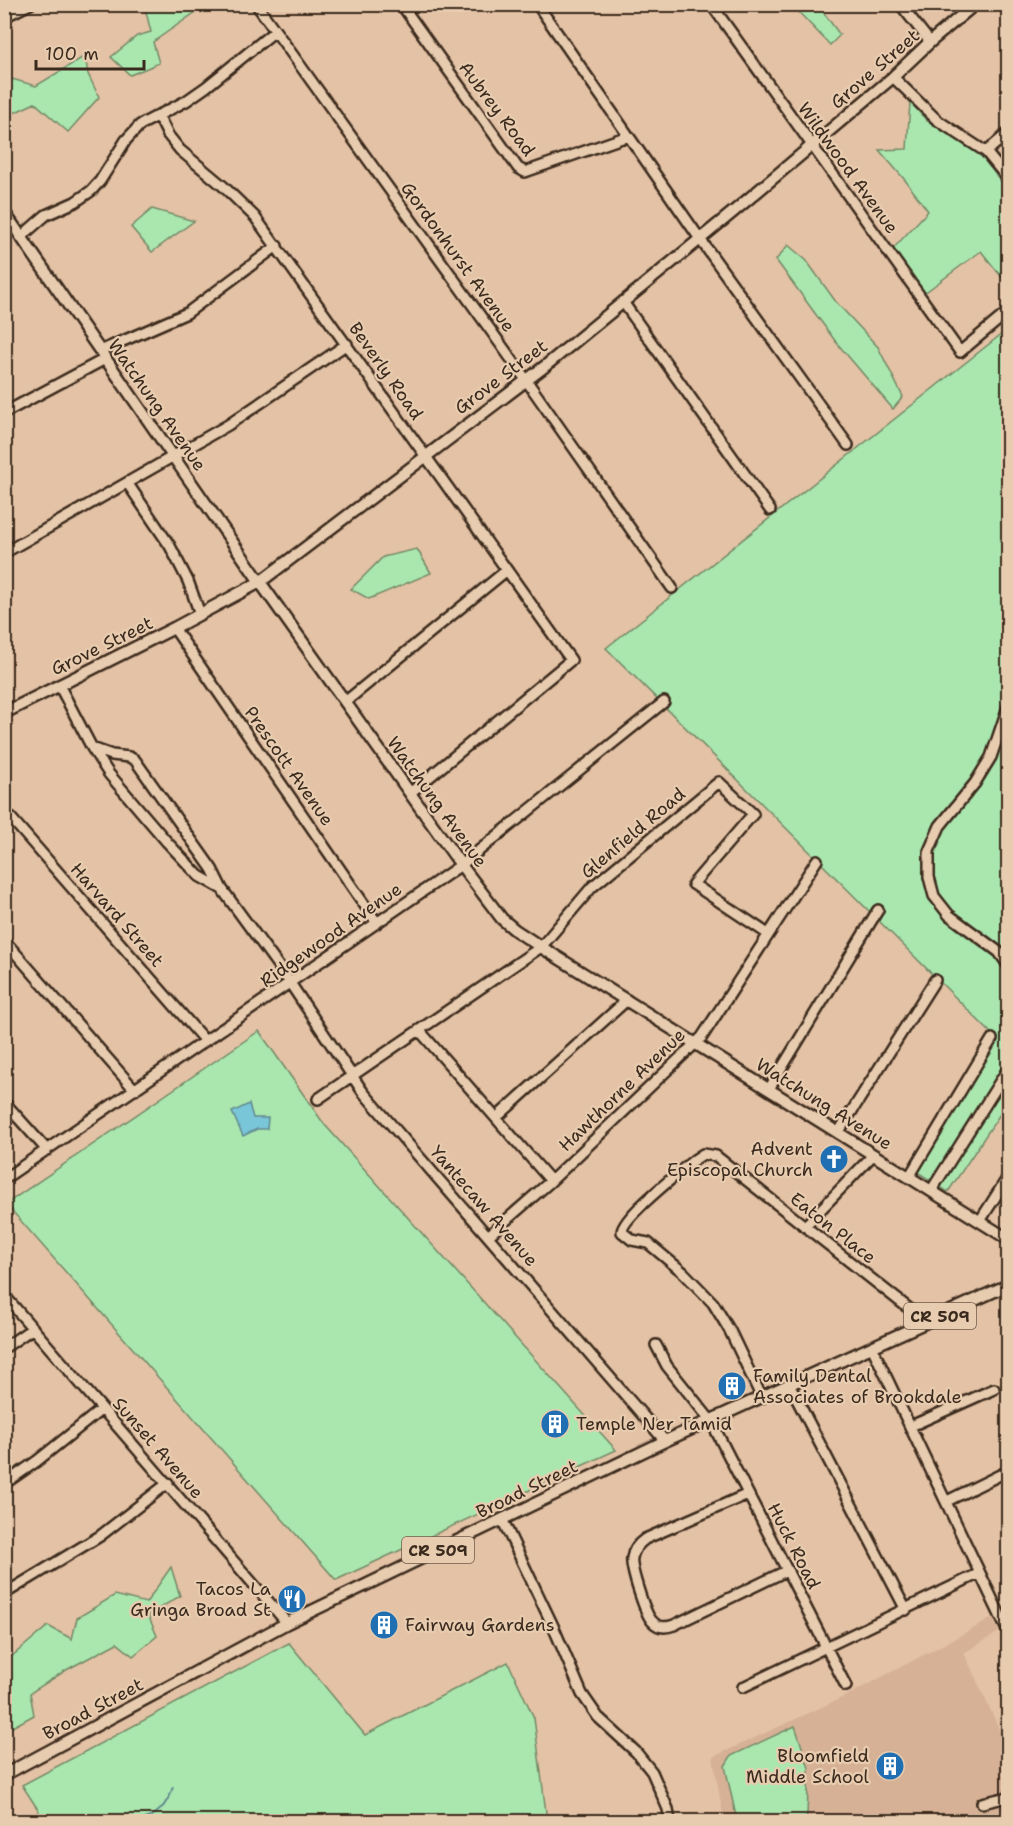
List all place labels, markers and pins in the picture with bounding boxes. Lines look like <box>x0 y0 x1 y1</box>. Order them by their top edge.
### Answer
place label: Advent Episcopal Church <box>667 1137 813 1182</box>
church icon: Advent Episcopal Church <box>818 1143 850 1175</box>
place label: Family Dental Associates of Brookdale <box>753 1364 962 1409</box>
building icon: Family Dental Associates of Brookdale <box>716 1370 748 1402</box>
building icon: Temple Ner Tamid <box>539 1408 571 1440</box>
place label: Temple Ner Tamid <box>576 1412 732 1436</box>
place label: Tacos La Gringa Broad St <box>130 1577 271 1622</box>
restaurant icon: Tacos La Gringa Broad St <box>276 1583 308 1615</box>
building icon: Fairway Gardens <box>368 1609 400 1641</box>
place label: Fairway Gardens <box>405 1613 555 1637</box>
place label: Bloomfield Middle School <box>746 1744 870 1789</box>
building icon: Bloomfield Middle School <box>874 1750 906 1782</box>

